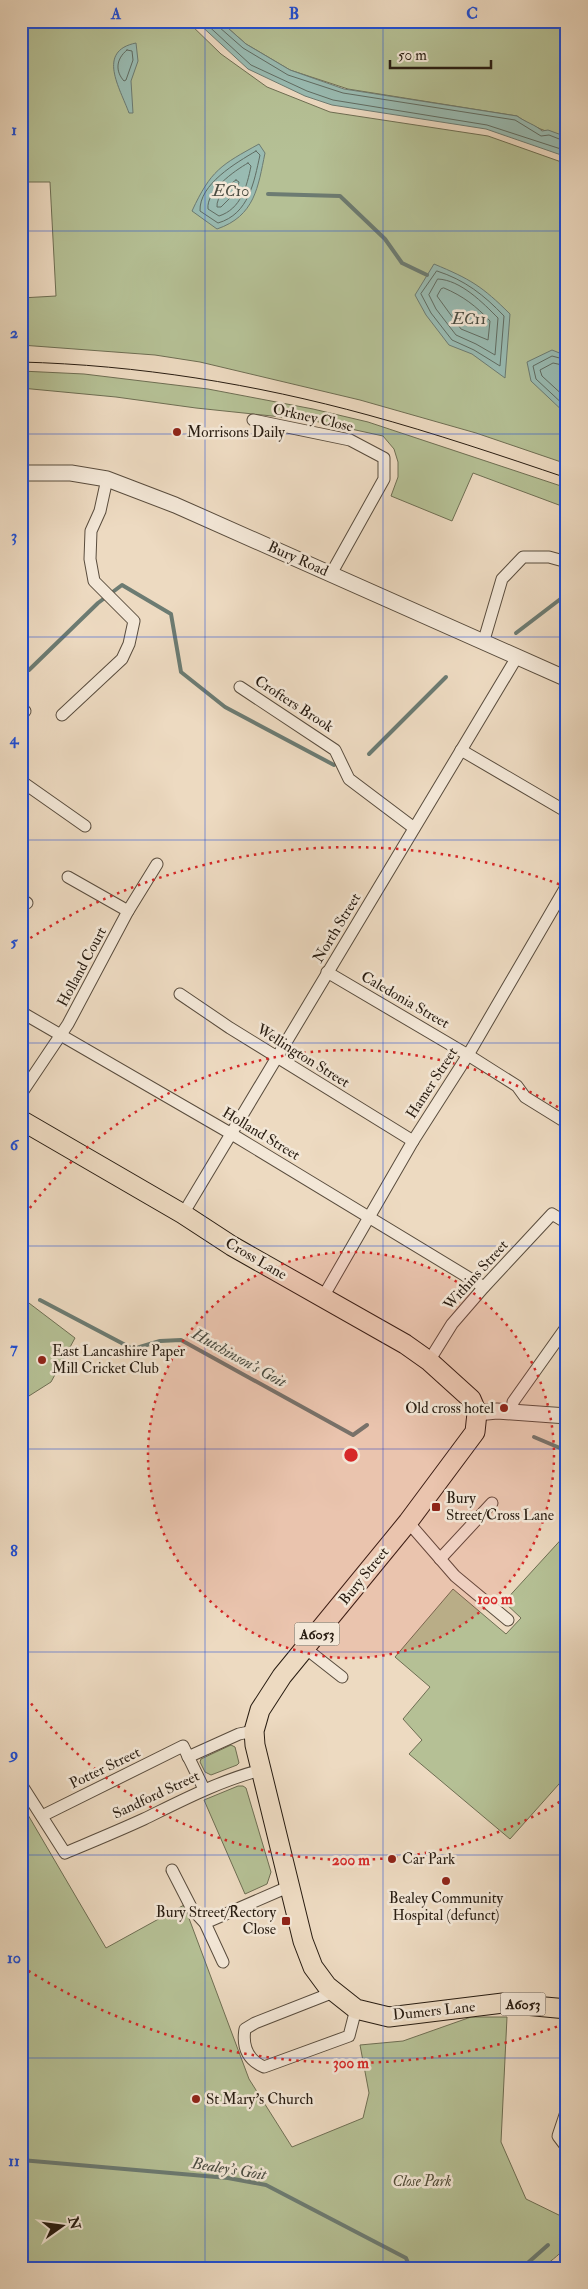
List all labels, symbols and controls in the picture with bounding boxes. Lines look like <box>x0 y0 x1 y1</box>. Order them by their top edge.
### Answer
text: A <box>110 4 122 24</box>
text: B <box>289 4 299 24</box>
text: C <box>466 4 478 24</box>
scale bar <box>390 38 492 70</box>
text: 50 m <box>398 46 427 65</box>
text: 1 <box>11 120 17 140</box>
water label: EC10 <box>212 181 249 201</box>
water label: EC11 <box>451 309 486 329</box>
text: 2 <box>10 323 18 343</box>
street label: Orkney Close <box>271 400 355 436</box>
place label: Morrisons Daily <box>187 423 285 442</box>
marker: Morrisons Daily <box>171 426 183 438</box>
text: 3 <box>11 526 17 546</box>
street label: Bury Road <box>265 537 332 581</box>
street label: Crofters Brook <box>251 671 337 737</box>
text: 4 <box>9 729 20 749</box>
street label: North Street <box>309 890 365 966</box>
street label: Holland Court <box>53 924 111 1010</box>
text: 5 <box>10 932 18 952</box>
street label: Caledonia Street <box>357 967 453 1033</box>
street label: Wellington Street <box>252 1019 353 1092</box>
street label: Hamer Street <box>402 1044 462 1122</box>
street label: Holland Street <box>219 1103 304 1165</box>
text: 6 <box>10 1135 20 1155</box>
street label: Cross Lane <box>222 1234 290 1284</box>
street label: Withins Street <box>439 1236 513 1315</box>
water label: Hutchinson's Goit <box>188 1323 291 1393</box>
text: 7 <box>10 1338 18 1358</box>
place label: East Lancashire Paper Mill Cricket Club <box>52 1342 185 1378</box>
marker: East Lancashire Paper Mill Cricket Club <box>36 1354 48 1366</box>
place label: Old cross hotel <box>405 1399 494 1418</box>
marker: Old cross hotel <box>498 1402 510 1414</box>
centre of rings <box>342 1446 360 1464</box>
place label: Bury Street/Cross Lane <box>446 1489 554 1525</box>
marker: Bury Street/Cross Lane <box>430 1501 442 1513</box>
text: 8 <box>10 1541 18 1561</box>
street label: Bury Street <box>335 1543 393 1609</box>
text: 100 m <box>477 1590 513 1609</box>
road number: A6053 <box>294 1622 340 1646</box>
street label: Potter Street <box>66 1743 144 1793</box>
text: 9 <box>8 1744 18 1764</box>
street label: Sandford Street <box>109 1767 203 1823</box>
place label: Car Park <box>402 1850 455 1869</box>
text: 200 m <box>332 1851 370 1870</box>
marker: Car Park <box>386 1853 398 1865</box>
marker: Bealey Community Hospital (defunct) <box>440 1875 452 1887</box>
place label: Bealey Community Hospital (defunct) <box>389 1889 504 1926</box>
place label: Bury Street/Rectory Close <box>156 1903 276 1939</box>
marker: Bury Street/Rectory Close <box>280 1915 292 1927</box>
text: 10 <box>7 1948 21 1968</box>
road number: A6053 <box>500 1992 546 2016</box>
street label: Dumers Lane <box>392 1997 476 2025</box>
text: 300 m <box>333 2054 369 2073</box>
place label: St Mary's Church <box>206 2090 313 2109</box>
marker: St Mary's Church <box>190 2093 202 2105</box>
text: 11 <box>8 2151 20 2171</box>
water label: Bealey's Goit <box>189 2153 269 2185</box>
park label: Close Park <box>393 2172 451 2191</box>
north arrow <box>38 2202 88 2252</box>
text: N <box>64 2214 84 2232</box>

